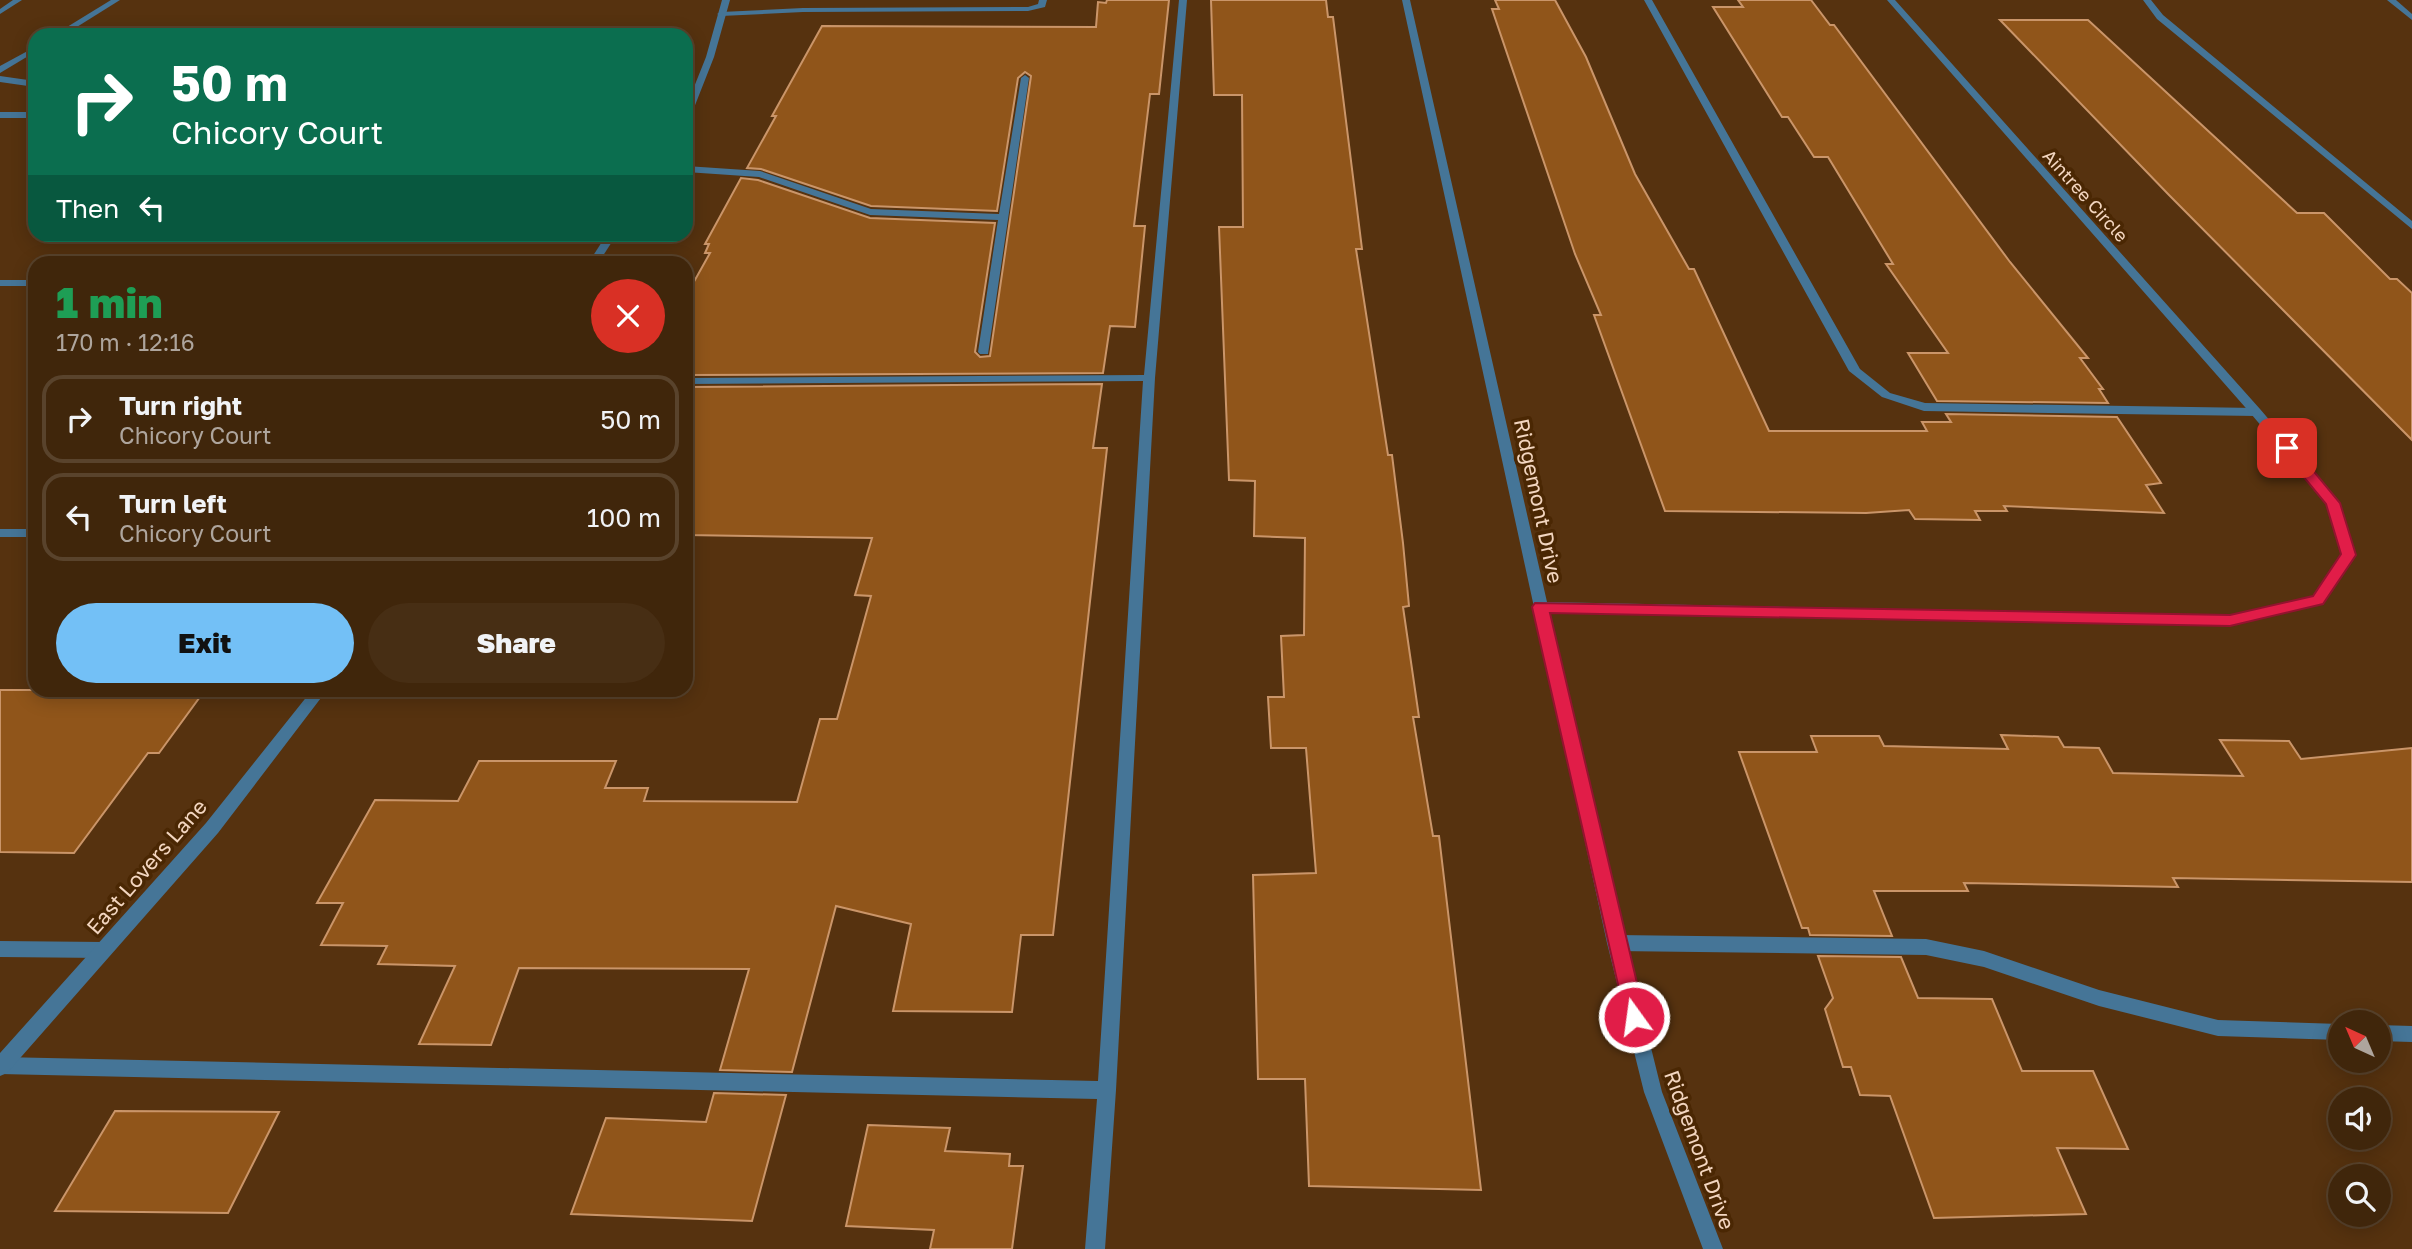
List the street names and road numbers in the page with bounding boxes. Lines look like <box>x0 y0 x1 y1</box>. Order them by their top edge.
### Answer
street label: Aintree Circle <box>2038 145 2133 246</box>
street label: Ridgemont Drive <box>1509 416 1569 585</box>
street label: East Lovers Lane <box>81 794 212 939</box>
street label: Ridgemont Drive <box>1659 1067 1741 1233</box>

